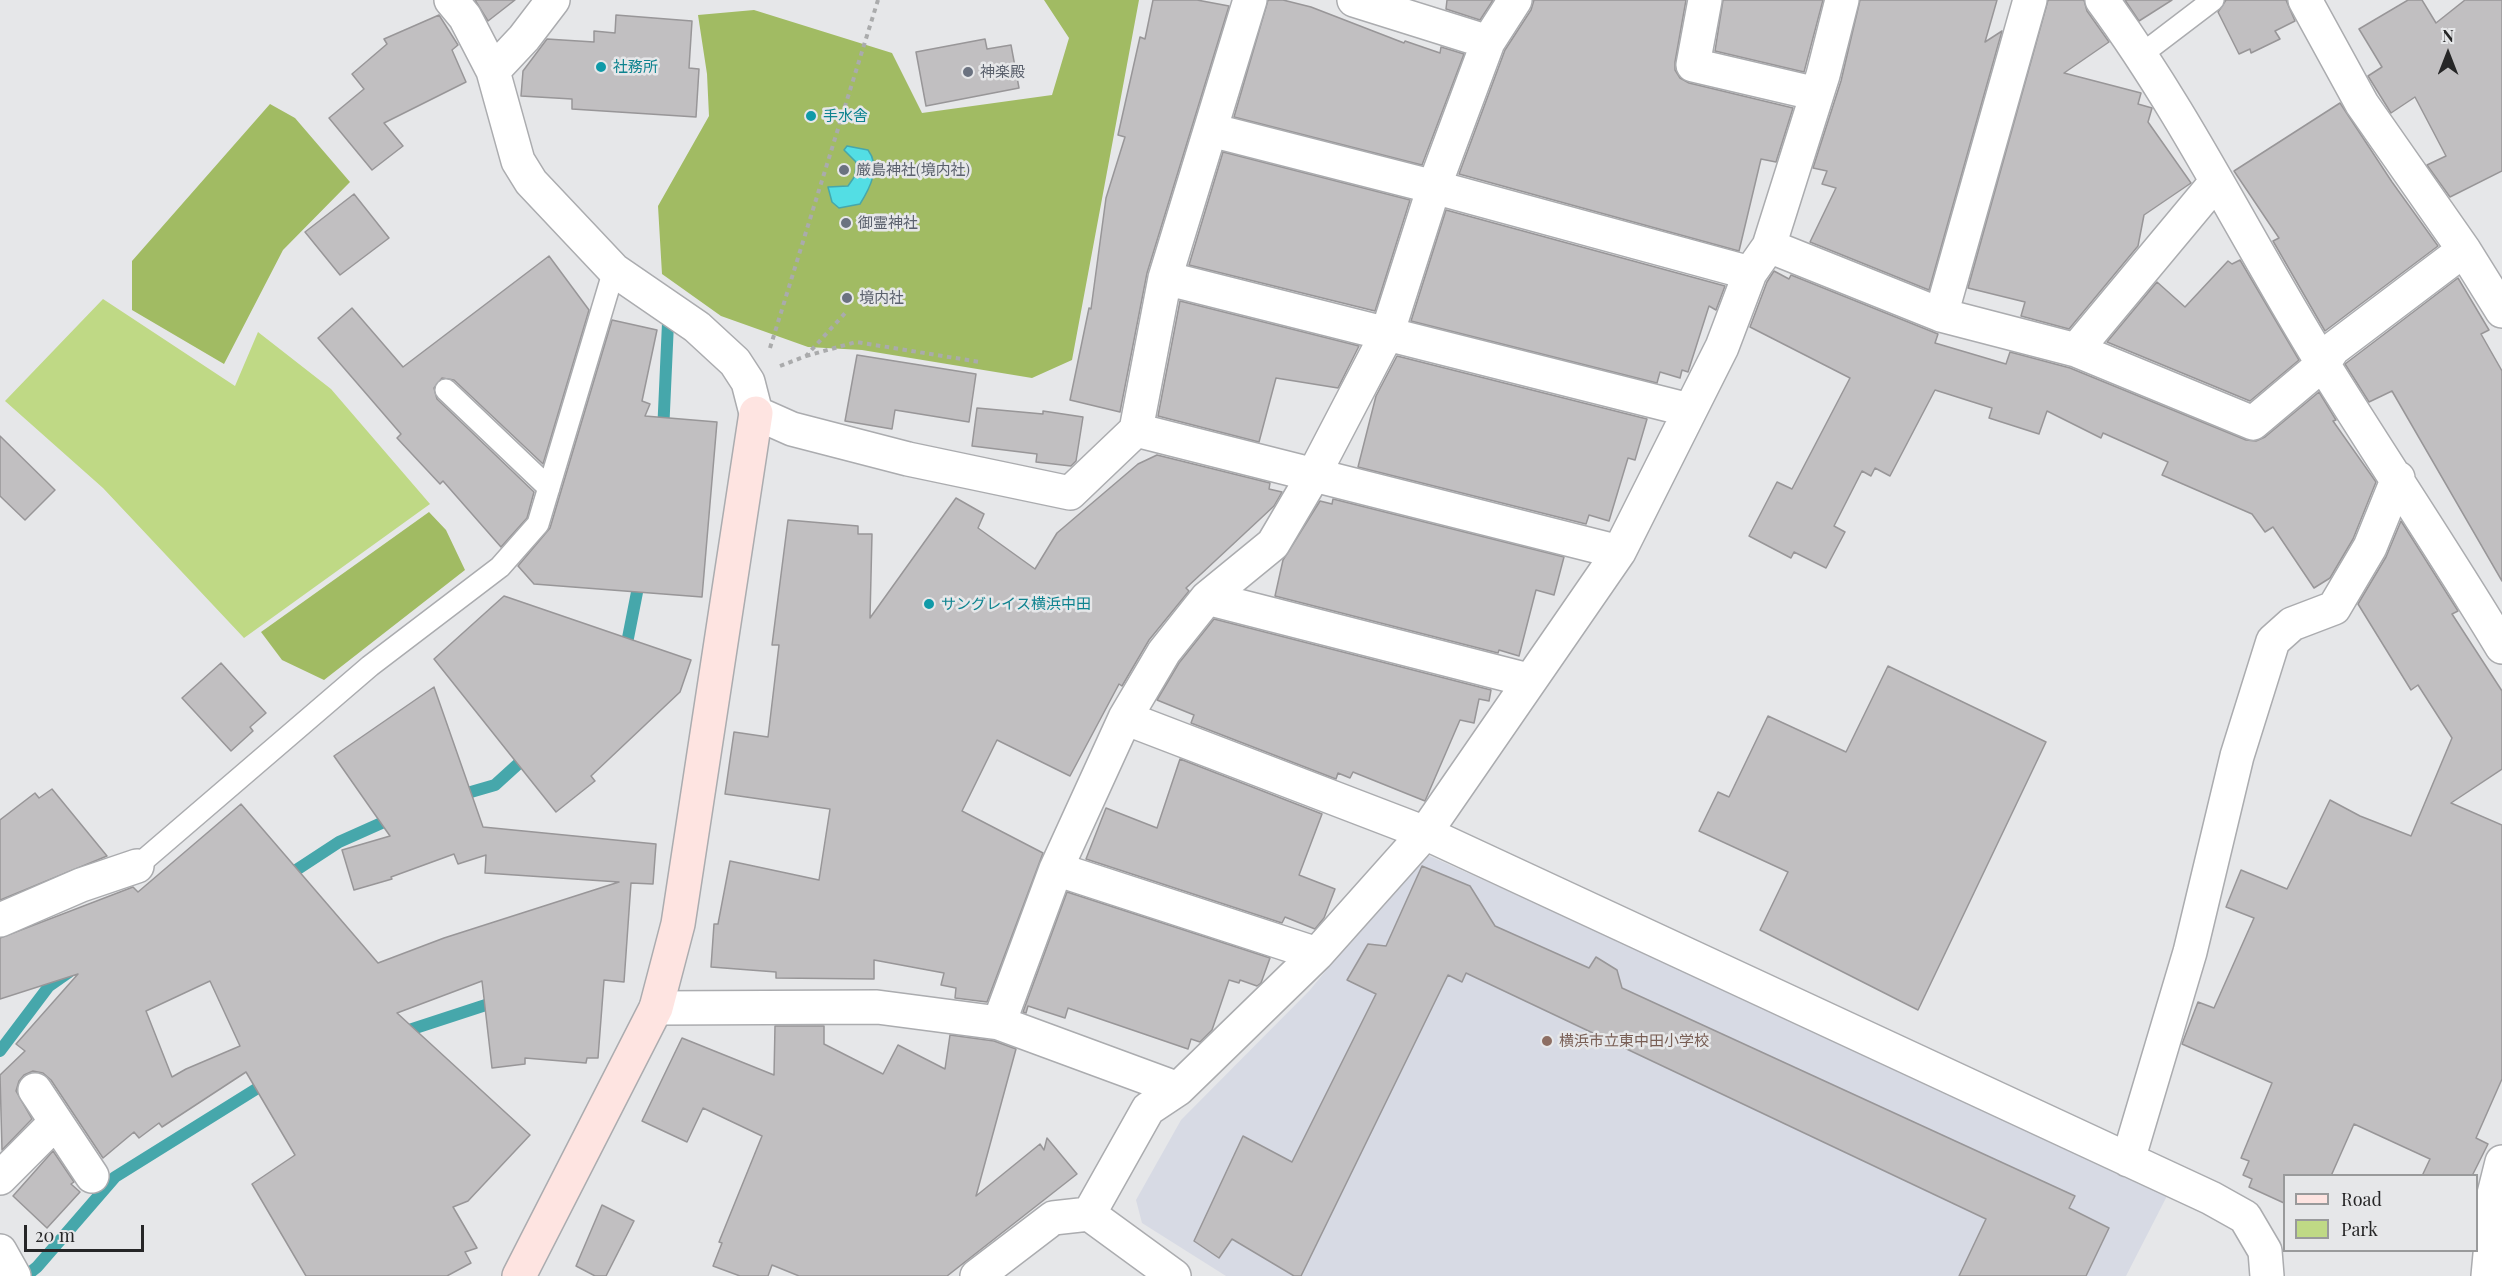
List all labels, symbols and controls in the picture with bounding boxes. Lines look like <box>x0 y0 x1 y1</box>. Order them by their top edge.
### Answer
north arrow <box>2418 24 2478 84</box>
text: N <box>2442 25 2454 46</box>
place label: 社務所 <box>613 58 658 76</box>
marker: 社務所 <box>594 60 608 74</box>
place label: 神楽殿 <box>980 63 1025 81</box>
marker: 神楽殿 <box>961 65 975 79</box>
place label: 手水舎 <box>823 107 868 125</box>
marker: 手水舎 <box>804 109 818 123</box>
place label: 厳島神社(境内社) <box>856 161 970 179</box>
marker: 厳島神社(境内社) <box>837 163 851 177</box>
place label: 御霊神社 <box>858 214 918 232</box>
marker: 御霊神社 <box>839 216 853 230</box>
place label: 境内社 <box>859 289 904 307</box>
marker: 境内社 <box>840 291 854 305</box>
place label: サングレイス横浜中田 <box>941 595 1091 613</box>
marker: サングレイス横浜中田 <box>922 597 936 611</box>
place label: 横浜市立東中田小学校 <box>1559 1032 1709 1050</box>
marker: 横浜市立東中田小学校 <box>1540 1034 1554 1048</box>
legend <box>2283 1174 2478 1252</box>
text: Road <box>2341 1187 2382 1211</box>
scale bar <box>27 1213 147 1251</box>
text: Park <box>2341 1217 2378 1241</box>
text: 20 m <box>35 1223 75 1247</box>

